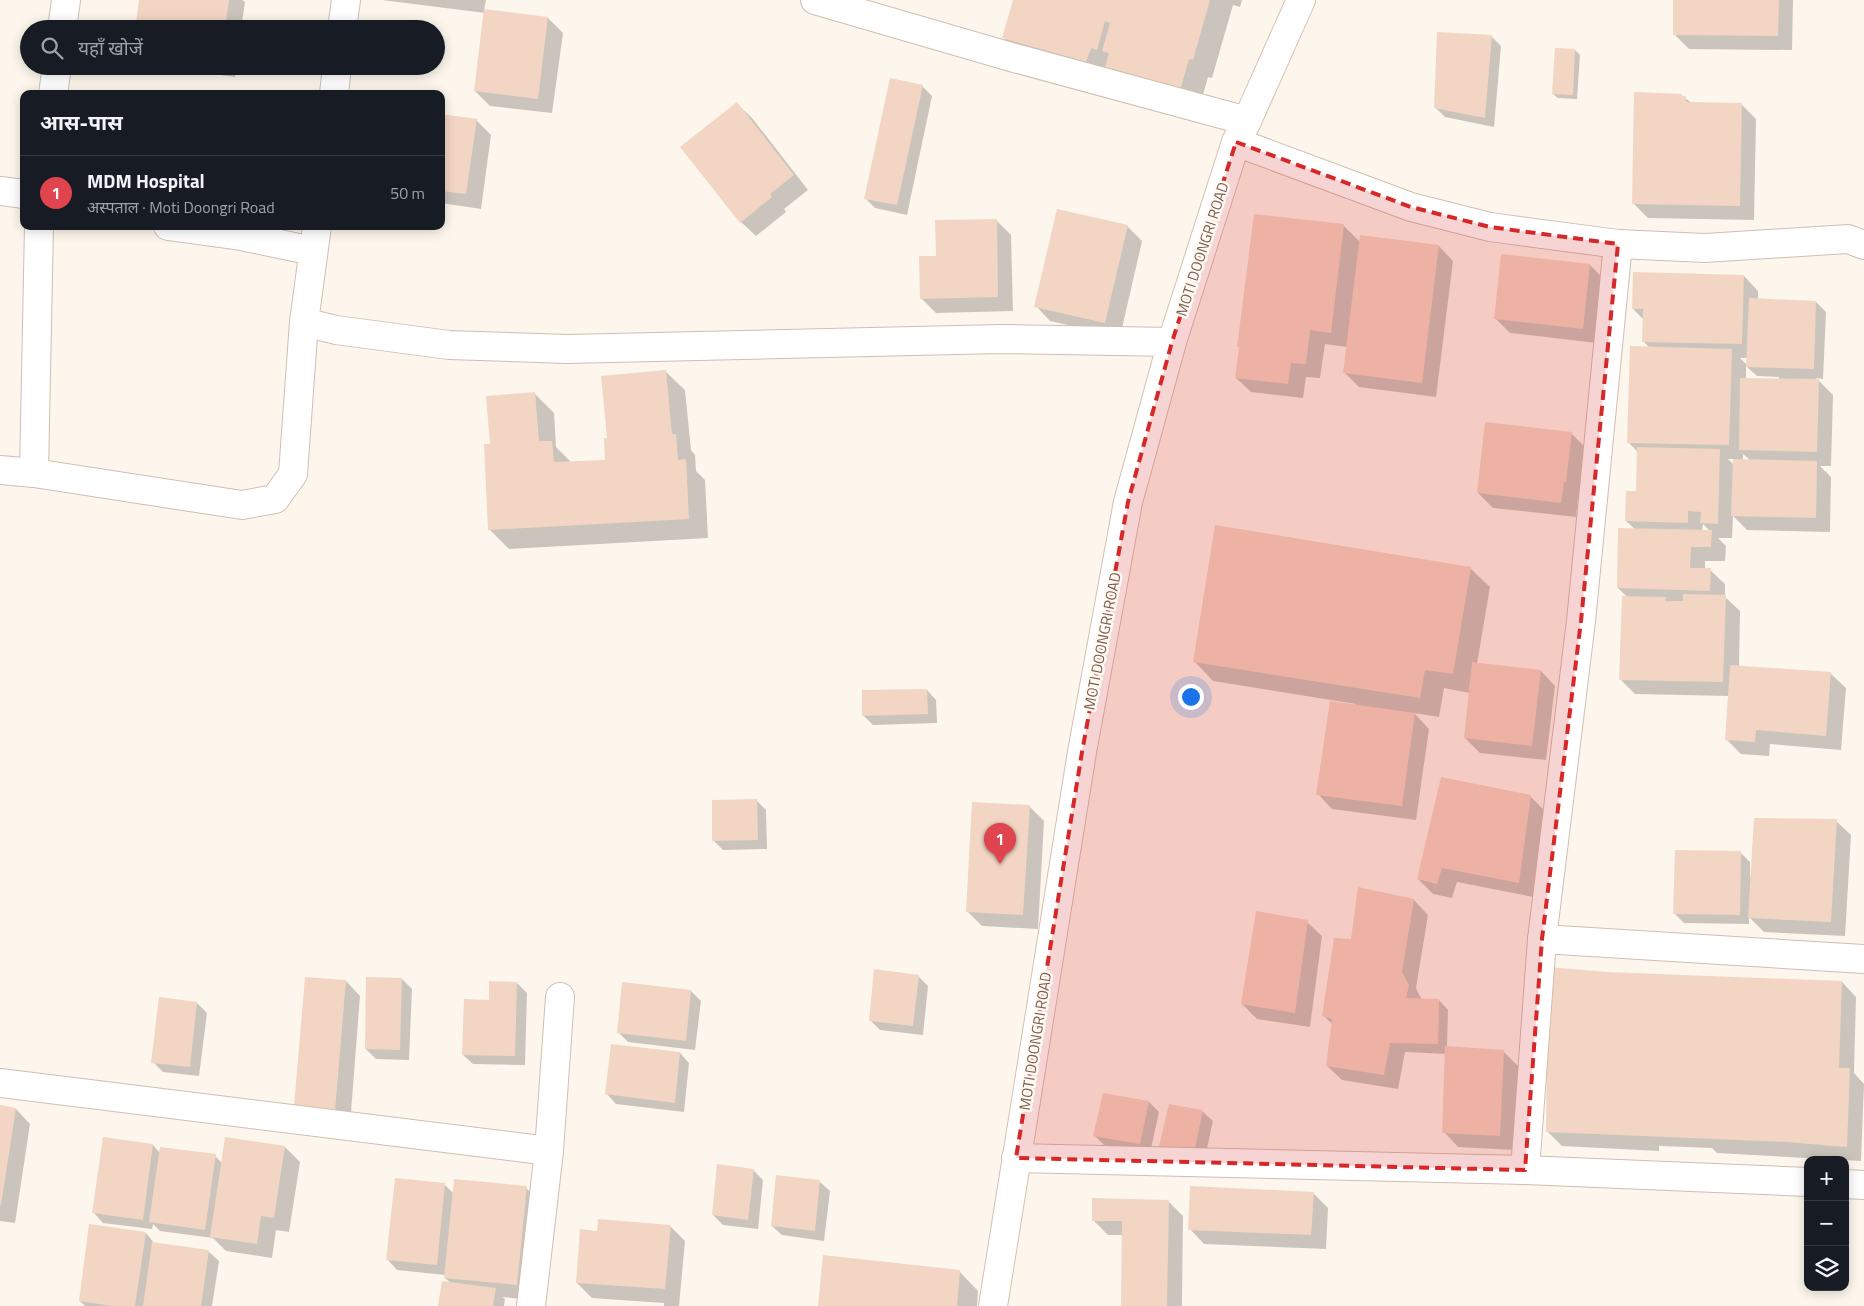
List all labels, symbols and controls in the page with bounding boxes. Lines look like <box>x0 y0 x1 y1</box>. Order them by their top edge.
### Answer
search box <box>20 20 445 75</box>
text: यहाँ खोजें <box>78 33 143 62</box>
icon: search <box>38 34 66 62</box>
text: आस-पास <box>40 106 123 138</box>
text: MDM Hospital <box>87 166 205 195</box>
street label: MOTI DOONGRI ROAD <box>1169 179 1235 319</box>
text: 1 <box>52 181 60 205</box>
text: 50 m <box>390 181 425 205</box>
text: अस्पताल · Moti Doongri Road <box>87 195 275 219</box>
street label: MOTI DOONGRI ROAD <box>1077 570 1127 712</box>
your location <box>1178 684 1204 710</box>
pin: 1 <box>984 823 1016 864</box>
street label: MOTI DOONGRI ROAD <box>1013 970 1057 1112</box>
map controls <box>1804 1156 1849 1291</box>
button: + <box>1804 1156 1849 1201</box>
button: − <box>1804 1201 1849 1246</box>
button: layers <box>1804 1246 1849 1291</box>

